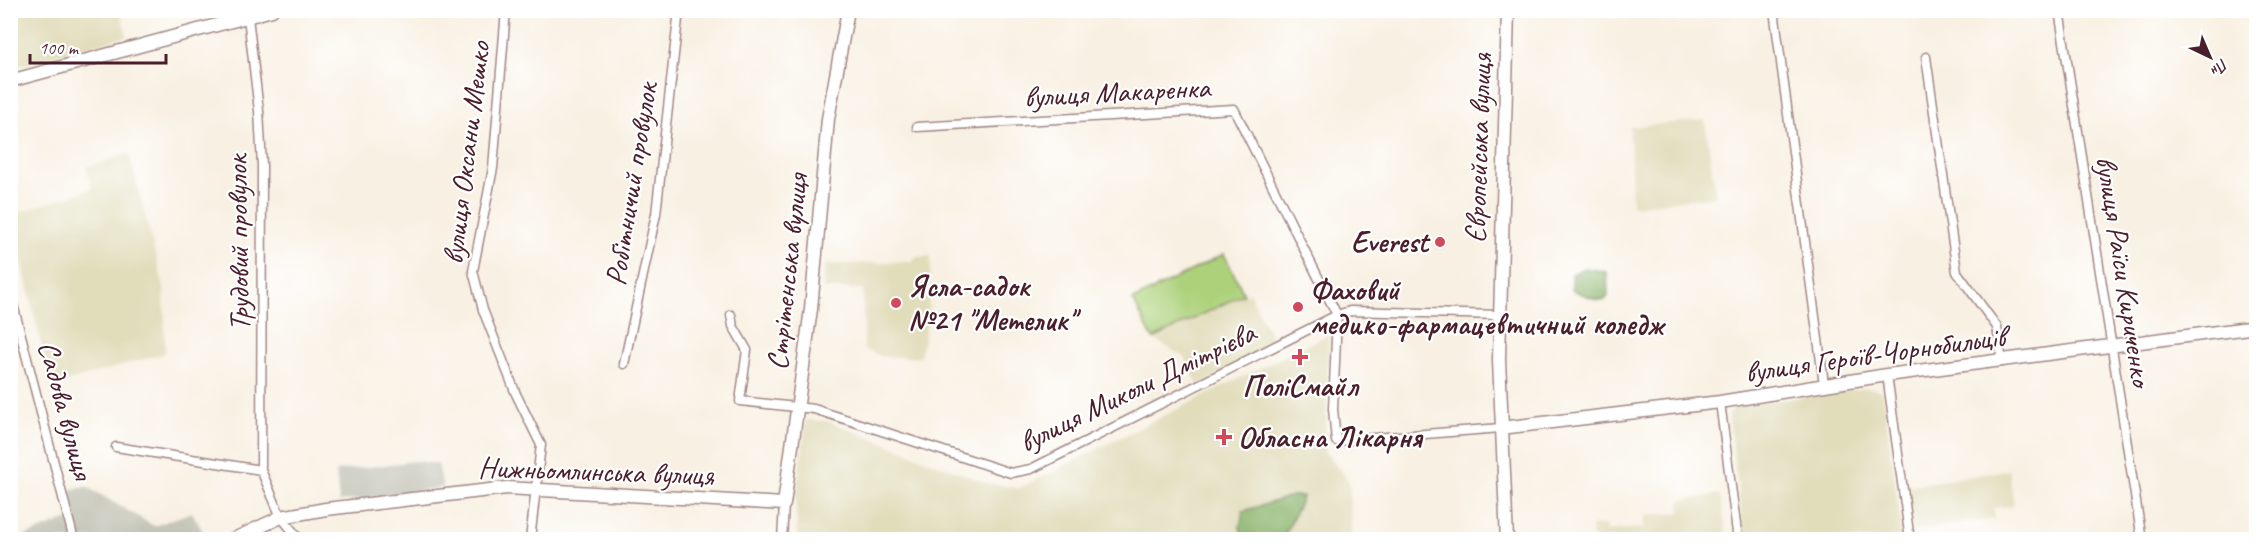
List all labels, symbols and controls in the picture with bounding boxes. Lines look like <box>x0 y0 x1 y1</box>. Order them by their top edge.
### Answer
scale bar <box>30 27 166 65</box>
north arrow <box>2180 27 2240 87</box>
text: 100 m <box>39 37 80 59</box>
street label: вулиця Оксани Мешко <box>433 38 499 266</box>
street label: Європейська вулиця <box>1456 51 1500 244</box>
text: Пн <box>2206 54 2233 81</box>
street label: вулиця Макаренка <box>1023 68 1213 116</box>
street label: Робітничий провулок <box>596 78 666 288</box>
street label: Трудовий провулок <box>217 152 259 332</box>
street label: вулиця Раїси Кириченко <box>2087 153 2161 392</box>
street label: Стрітенська вулиця <box>758 169 816 372</box>
place label: Everest <box>1351 223 1431 261</box>
marker: Everest <box>1433 235 1447 249</box>
place label: Ясла-садок №21 "Метелик" <box>908 267 1082 339</box>
place label: Фаховий медико-фармацевтичний коледж <box>1310 271 1666 343</box>
marker: Ясла-садок №21 "Метелик" <box>889 296 903 310</box>
marker: Фаховий медико-фармацевтичний коледж <box>1291 300 1305 314</box>
street label: вулиця Миколи Дмітрієва <box>1013 312 1263 461</box>
street label: вулиця Героїв-Чорнобильців <box>1742 316 2014 391</box>
street label: Садова вулиця <box>29 337 103 486</box>
marker: ПоліСмайл <box>1291 348 1309 366</box>
place label: ПоліСмайл <box>1243 367 1360 405</box>
place label: Обласна Лікарня <box>1238 418 1424 456</box>
marker: Обласна Лікарня <box>1215 428 1233 446</box>
street label: Нижньомлинська вулиця <box>478 448 715 494</box>

